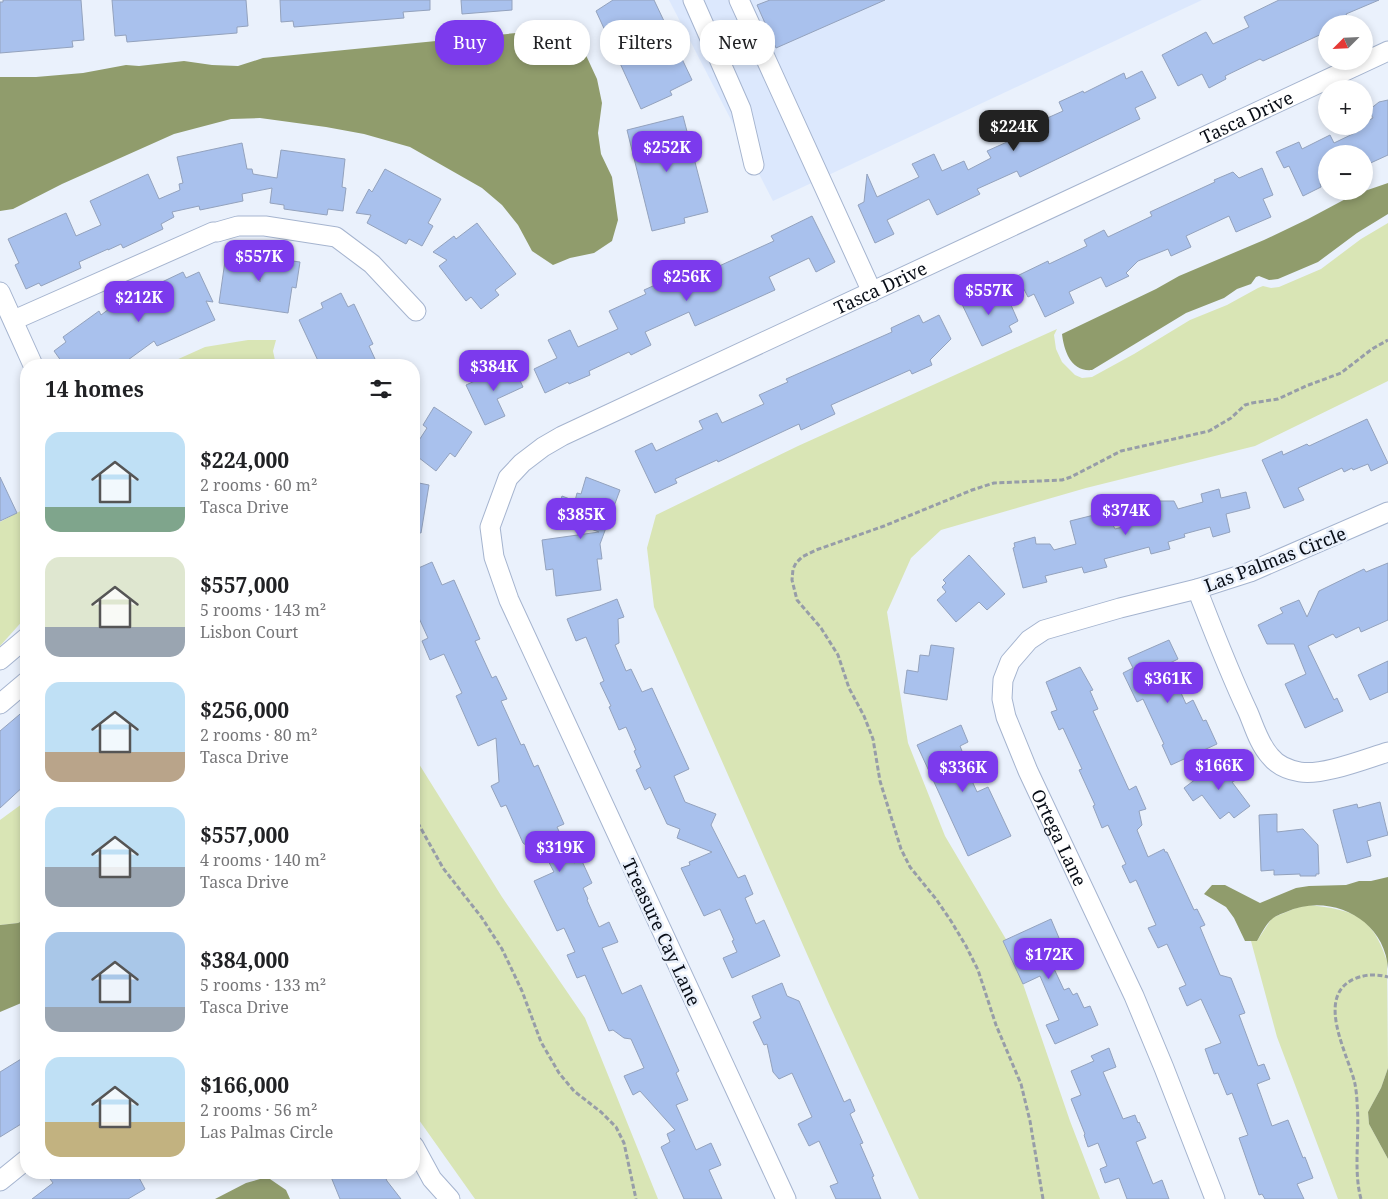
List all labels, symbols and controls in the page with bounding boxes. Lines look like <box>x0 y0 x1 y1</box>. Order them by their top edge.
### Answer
north arrow <box>1318 15 1372 70</box>
map controls <box>1318 15 1373 200</box>
chip: Buy <box>435 20 504 65</box>
chip: Rent <box>514 20 590 65</box>
chip: Filters <box>600 20 690 65</box>
chip: New <box>700 20 775 65</box>
button: + <box>1318 80 1373 135</box>
street label: Tasca Drive <box>1196 85 1297 149</box>
pin: $224K <box>979 110 1049 152</box>
text: $224K <box>990 115 1038 137</box>
pin: $252K <box>632 130 702 173</box>
text: $252K <box>643 136 691 158</box>
button: − <box>1318 145 1373 200</box>
pin: $557K <box>224 240 294 282</box>
text: $557K <box>235 245 283 267</box>
street label: Tasca Drive <box>830 256 931 320</box>
pin: $256K <box>652 260 722 302</box>
text: $256K <box>663 265 711 287</box>
pin: $557K <box>954 274 1024 316</box>
text: $557K <box>965 279 1013 301</box>
pin: $212K <box>104 280 174 323</box>
text: $212K <box>115 286 163 308</box>
pin: $384K <box>459 350 529 392</box>
text: $384K <box>470 355 518 377</box>
text: 14 homes <box>45 375 144 403</box>
icon: filters <box>367 375 395 403</box>
text: $224,000 <box>200 446 289 474</box>
icon: home <box>85 452 145 512</box>
text: 2 rooms · 60 m² <box>200 474 317 496</box>
pin: $374K <box>1091 494 1161 536</box>
text: Tasca Drive <box>200 496 289 518</box>
pin: $385K <box>546 498 616 540</box>
text: $374K <box>1102 499 1150 521</box>
text: $385K <box>557 503 605 525</box>
street label: Las Palmas Circle <box>1201 521 1349 597</box>
text: $557,000 <box>200 571 289 599</box>
icon: home <box>85 577 145 637</box>
text: 5 rooms · 143 m² <box>200 599 326 621</box>
text: Lisbon Court <box>200 621 298 643</box>
pin: $361K <box>1133 662 1203 704</box>
text: $361K <box>1144 667 1192 689</box>
text: $256,000 <box>200 696 289 724</box>
icon: home <box>85 702 145 762</box>
text: 2 rooms · 80 m² <box>200 724 317 746</box>
text: Tasca Drive <box>200 746 289 768</box>
pin: $166K <box>1184 748 1254 791</box>
pin: $336K <box>928 750 998 793</box>
text: $166K <box>1195 754 1243 776</box>
text: $336K <box>939 756 987 778</box>
street label: Ortega Lane <box>1026 785 1092 890</box>
text: $557,000 <box>200 821 289 849</box>
icon: home <box>85 827 145 887</box>
pin: $319K <box>525 830 595 873</box>
text: $319K <box>536 836 584 858</box>
text: 4 rooms · 140 m² <box>200 849 326 871</box>
street label: Treasure Cay Lane <box>617 854 707 1010</box>
text: Tasca Drive <box>200 871 289 893</box>
pin: $172K <box>1014 938 1084 980</box>
text: $172K <box>1025 943 1073 965</box>
text: $384,000 <box>200 946 289 974</box>
icon: home <box>85 952 145 1012</box>
text: 5 rooms · 133 m² <box>200 974 326 996</box>
text: Tasca Drive <box>200 996 289 1018</box>
text: $166,000 <box>200 1071 289 1099</box>
icon: home <box>85 1077 145 1137</box>
text: 2 rooms · 56 m² <box>200 1099 317 1121</box>
text: Las Palmas Circle <box>200 1121 333 1143</box>

